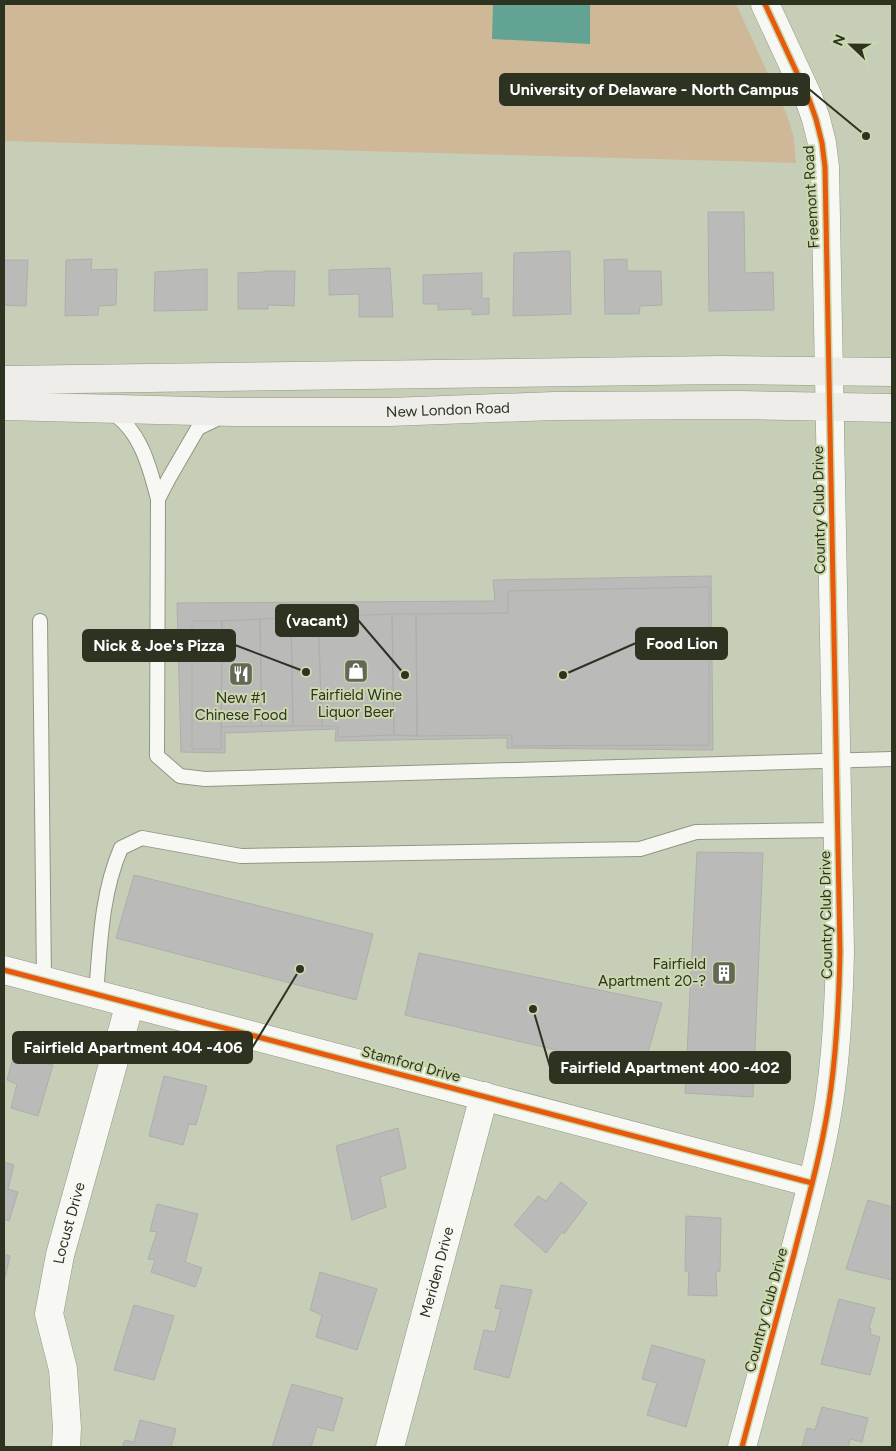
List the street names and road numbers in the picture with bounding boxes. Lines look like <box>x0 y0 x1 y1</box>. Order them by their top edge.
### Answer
street label: Freemont Road <box>799 145 823 249</box>
street label: New London Road <box>386 399 510 421</box>
street label: Country Club Drive <box>809 446 829 574</box>
street label: Country Club Drive <box>816 851 836 979</box>
street label: Stamford Drive <box>360 1042 462 1086</box>
street label: Locust Drive <box>50 1180 89 1265</box>
street label: Meriden Drive <box>416 1225 458 1320</box>
street label: Country Club Drive <box>741 1246 791 1374</box>

